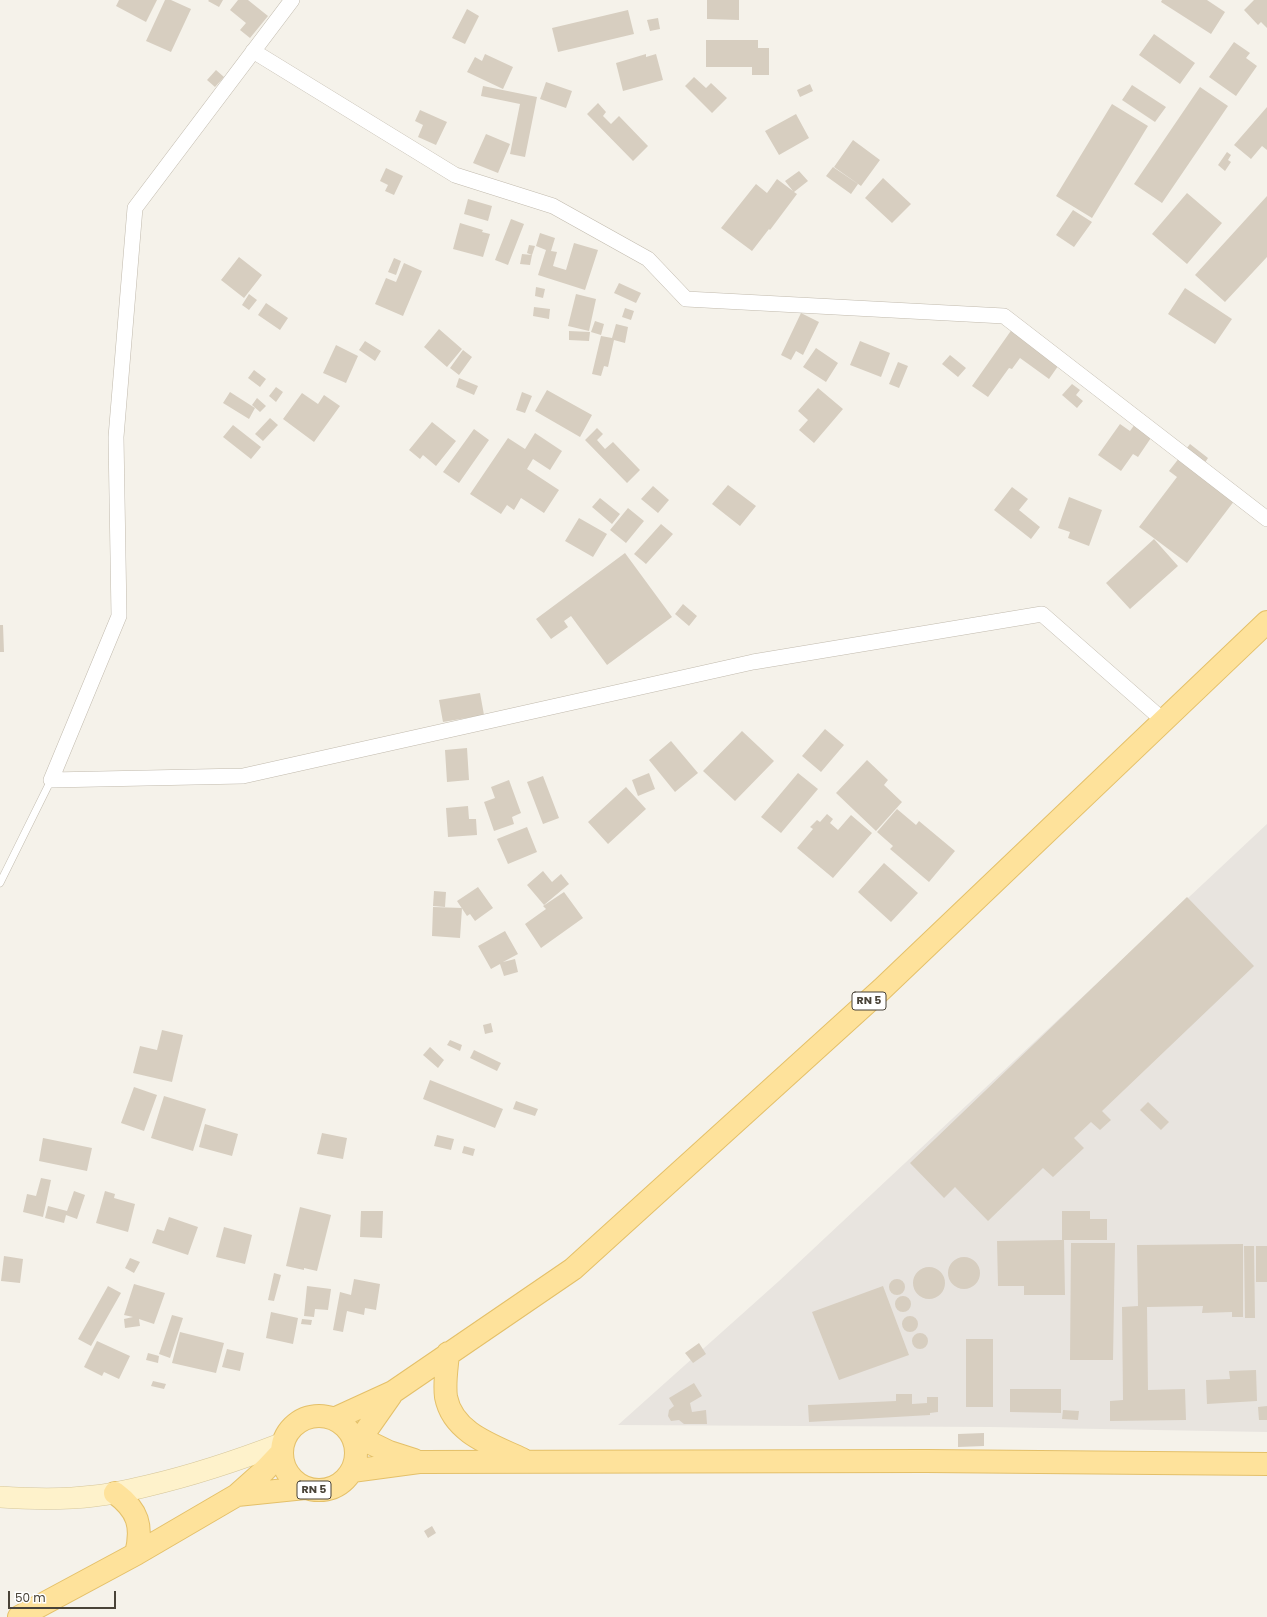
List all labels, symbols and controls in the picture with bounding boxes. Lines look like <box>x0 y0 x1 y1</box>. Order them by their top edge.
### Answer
road number: RN 5 <box>852 992 886 1010</box>
road number: RN 5 <box>297 1481 331 1499</box>
scale bar <box>10 1583 118 1609</box>
text: 50 m <box>15 1589 46 1606</box>

